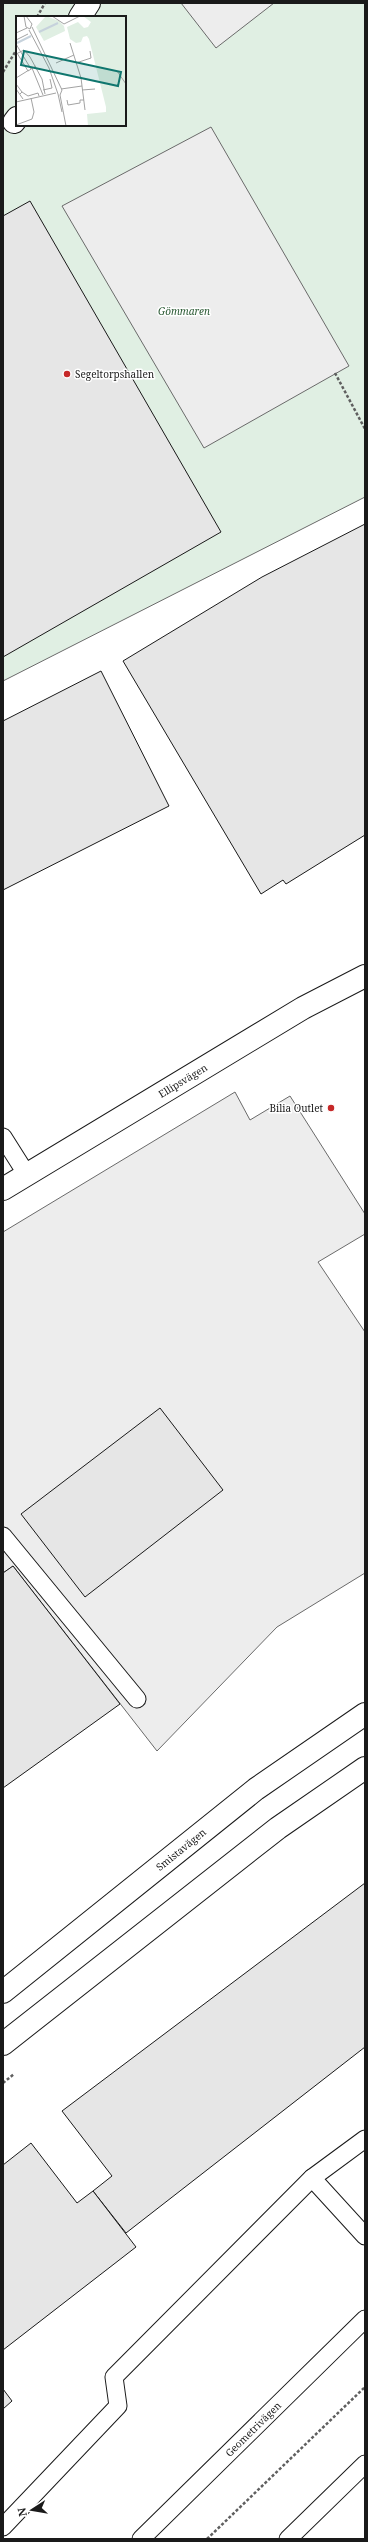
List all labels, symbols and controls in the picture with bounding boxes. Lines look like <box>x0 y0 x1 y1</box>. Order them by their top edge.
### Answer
inset map <box>16 16 126 126</box>
park label: Gömmaren <box>158 304 210 318</box>
place label: Segeltorpshallen <box>75 367 155 381</box>
marker: Segeltorpshallen <box>62 369 72 379</box>
street label: Ellipsvägen <box>156 1060 210 1101</box>
place label: Bilia Outlet <box>269 1101 323 1115</box>
marker: Bilia Outlet <box>326 1103 336 1113</box>
street label: Smistavägen <box>153 1825 209 1874</box>
street label: Geometrivägen <box>222 2398 284 2460</box>
north arrow <box>12 2490 52 2530</box>
text: N <box>13 2506 30 2518</box>

